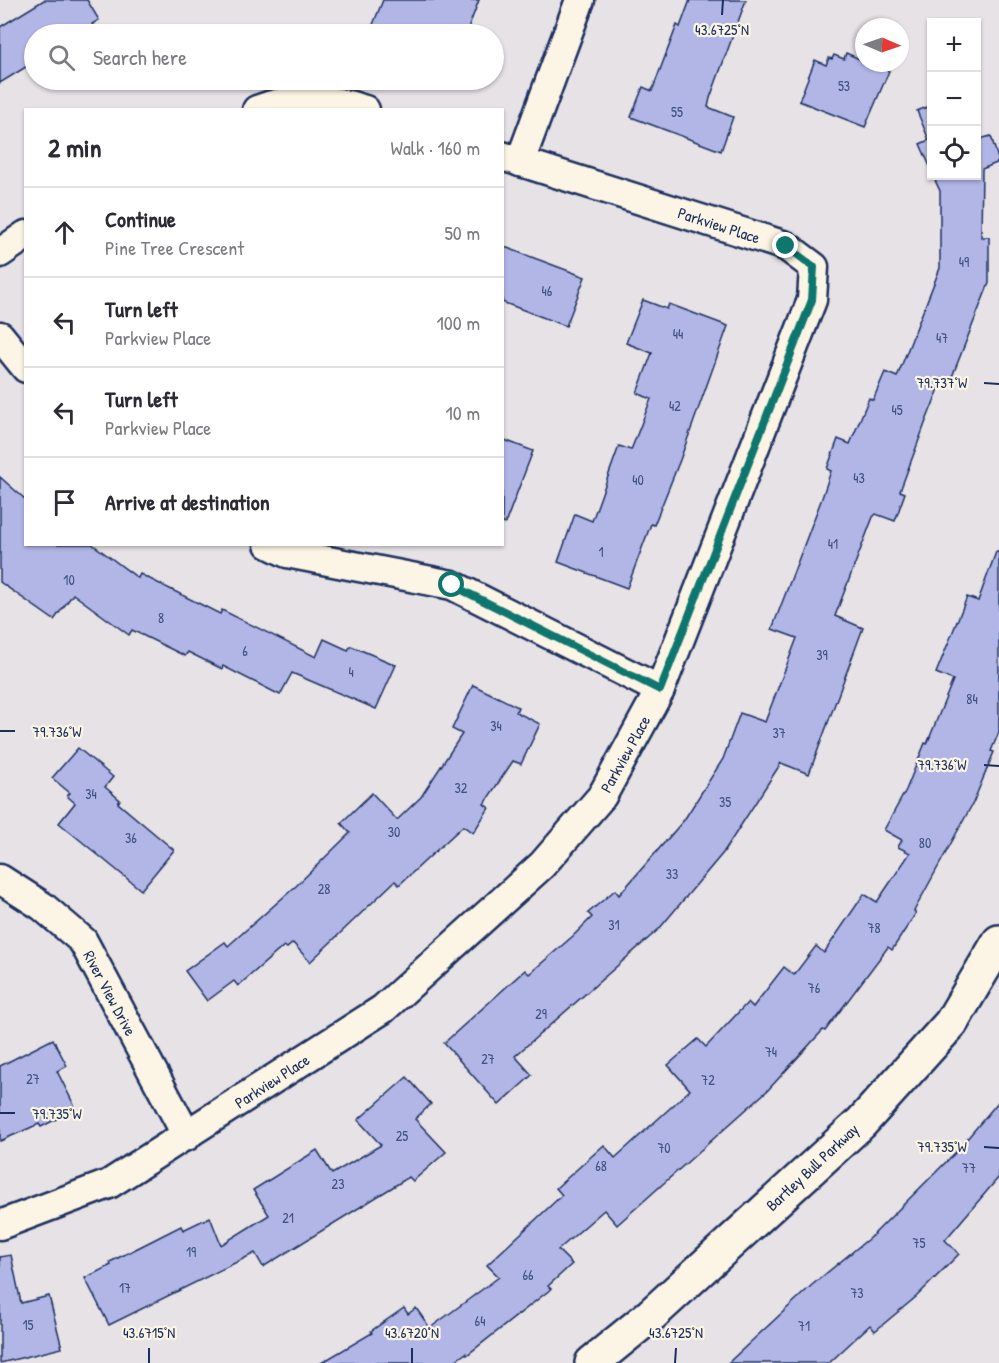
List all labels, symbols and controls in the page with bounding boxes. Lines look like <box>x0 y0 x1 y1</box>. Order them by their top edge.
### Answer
north arrow <box>855 18 909 72</box>
map controls <box>927 18 981 180</box>
button: + <box>927 18 981 72</box>
text: 43.6725°N <box>695 19 749 40</box>
search box <box>24 24 504 90</box>
icon: search <box>45 41 78 74</box>
text: Search here <box>93 42 187 72</box>
button: − <box>927 72 981 126</box>
house number: 53 <box>838 76 850 95</box>
house number: 55 <box>671 102 683 121</box>
button: locate <box>927 126 981 180</box>
text: 2 min <box>48 130 101 165</box>
text: Walk · 160 m <box>391 134 480 161</box>
street label: Parkview Place <box>675 201 763 249</box>
text: Continue <box>105 204 176 234</box>
icon: ahead <box>48 216 81 249</box>
text: 50 m <box>444 219 480 246</box>
route end <box>772 232 798 258</box>
text: Pine Tree Crescent <box>105 234 244 261</box>
house number: 49 <box>959 252 969 271</box>
house number: 46 <box>542 281 553 300</box>
text: Turn left <box>105 294 178 324</box>
icon: left <box>48 306 81 339</box>
text: 100 m <box>437 309 480 336</box>
text: Parkview Place <box>105 324 211 351</box>
house number: 44 <box>673 324 683 343</box>
house number: 47 <box>936 328 948 347</box>
text: 79.737°W <box>917 372 968 393</box>
text: Turn left <box>105 384 178 414</box>
icon: left <box>48 396 81 429</box>
house number: 42 <box>669 396 681 415</box>
text: 10 m <box>446 399 480 426</box>
house number: 45 <box>891 400 903 419</box>
text: Parkview Place <box>105 414 211 441</box>
house number: 43 <box>853 468 865 487</box>
house number: 40 <box>632 470 644 489</box>
icon: arrive <box>48 486 81 519</box>
text: Arrive at destination <box>105 487 270 517</box>
house number: 41 <box>828 534 838 553</box>
house number: 1 <box>598 542 604 561</box>
house number: 10 <box>63 570 75 589</box>
route start <box>438 571 464 597</box>
house number: 8 <box>158 608 164 627</box>
house number: 6 <box>242 641 248 660</box>
house number: 39 <box>816 645 828 664</box>
house number: 4 <box>348 662 354 681</box>
house number: 84 <box>966 689 978 708</box>
street label: Parkview Place <box>595 711 656 797</box>
house number: 34 <box>490 716 502 735</box>
text: 79.736°W <box>33 721 82 742</box>
house number: 37 <box>772 723 786 742</box>
text: 79.736°W <box>918 754 967 775</box>
house number: 32 <box>455 778 468 797</box>
house number: 34 <box>85 784 97 803</box>
house number: 35 <box>719 792 731 811</box>
house number: 30 <box>388 822 400 841</box>
house number: 36 <box>125 828 137 847</box>
house number: 80 <box>919 833 931 852</box>
house number: 33 <box>666 864 678 883</box>
house number: 28 <box>318 879 330 898</box>
house number: 31 <box>608 915 620 934</box>
house number: 78 <box>868 918 881 937</box>
street label: River View Drive <box>78 947 142 1040</box>
house number: 76 <box>808 978 821 997</box>
house number: 29 <box>535 1004 547 1023</box>
house number: 74 <box>765 1042 777 1061</box>
street label: Parkview Place <box>230 1048 314 1113</box>
house number: 27 <box>481 1049 495 1068</box>
house number: 27 <box>26 1069 40 1088</box>
house number: 72 <box>701 1070 715 1089</box>
text: 79.735°W <box>32 1103 82 1124</box>
street label: Bartley Bull Parkway <box>761 1118 863 1216</box>
house number: 25 <box>396 1126 408 1145</box>
text: 79.735°W <box>917 1136 967 1157</box>
house number: 70 <box>657 1138 671 1157</box>
house number: 68 <box>595 1156 607 1175</box>
house number: 77 <box>962 1158 976 1177</box>
house number: 23 <box>332 1174 344 1193</box>
house number: 21 <box>282 1208 294 1227</box>
house number: 75 <box>913 1233 926 1252</box>
house number: 19 <box>186 1242 196 1261</box>
house number: 66 <box>522 1265 534 1284</box>
house number: 17 <box>119 1278 131 1297</box>
house number: 73 <box>850 1283 864 1302</box>
house number: 64 <box>475 1311 485 1330</box>
house number: 15 <box>22 1315 34 1334</box>
house number: 71 <box>798 1316 810 1335</box>
text: 43.6715°N <box>123 1322 175 1343</box>
text: 43.6720°N <box>385 1322 439 1343</box>
text: 43.6725°N <box>649 1322 703 1343</box>

